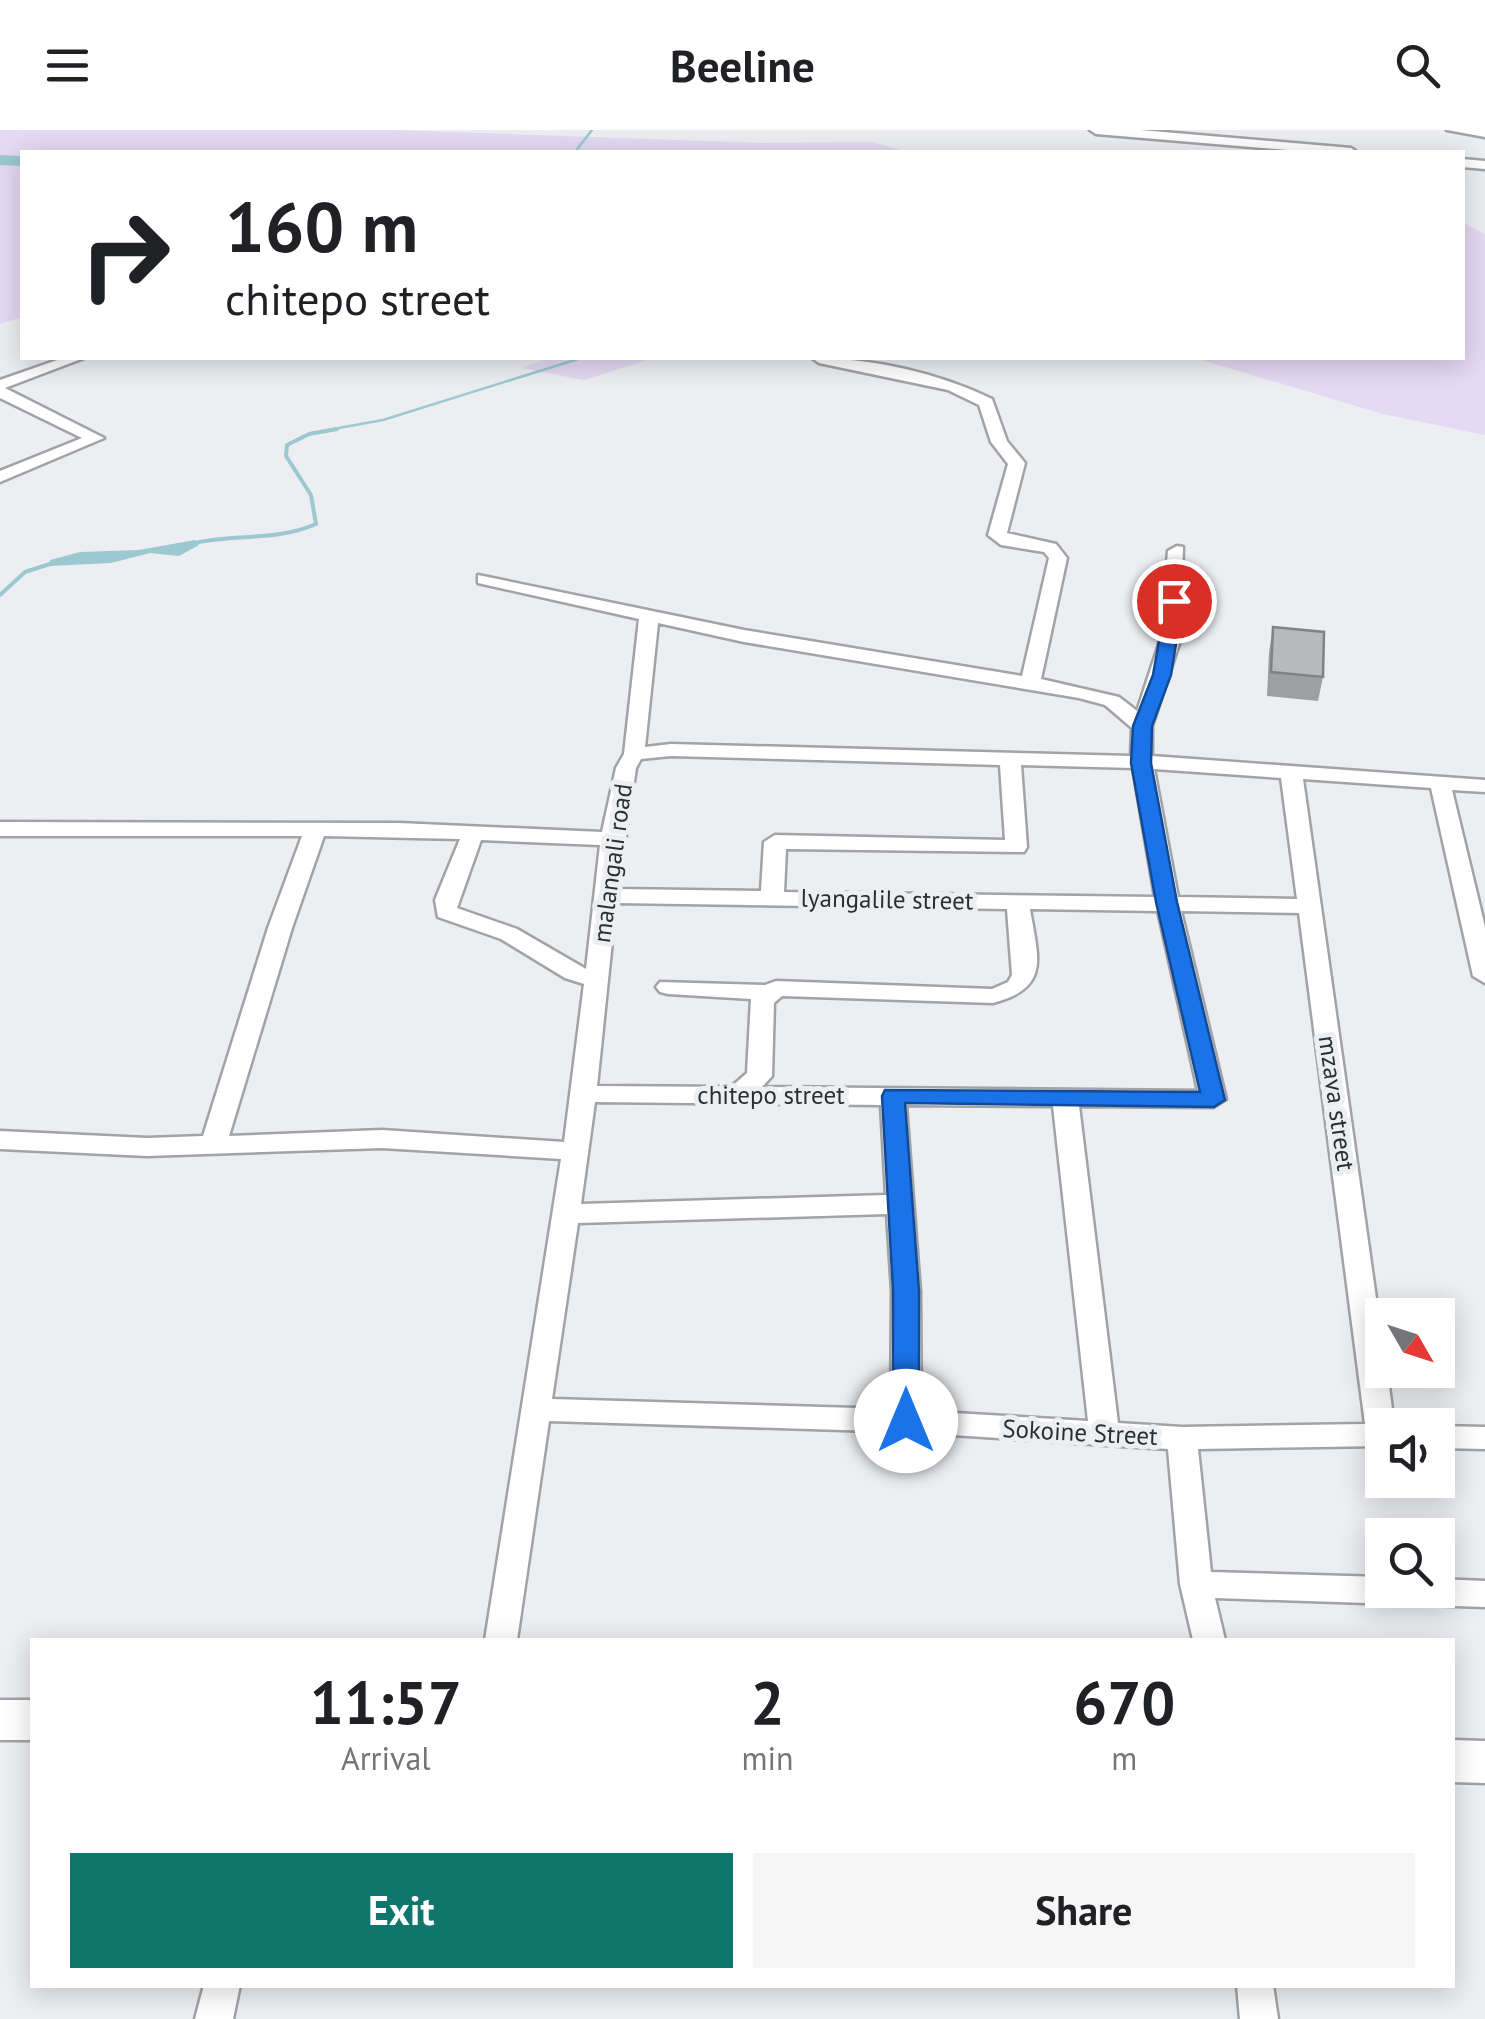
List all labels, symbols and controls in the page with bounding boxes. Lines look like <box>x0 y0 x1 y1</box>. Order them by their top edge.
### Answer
text: Beeline <box>670 36 815 94</box>
icon: menu <box>40 38 95 93</box>
icon: search <box>1390 38 1445 93</box>
text: 160 m <box>225 181 418 271</box>
icon: right <box>60 190 190 320</box>
text: chitepo street <box>225 269 490 327</box>
pin <box>1132 559 1217 644</box>
icon: arrive <box>1147 574 1202 629</box>
street label: malangali road <box>585 781 639 945</box>
street label: lyangalile street <box>800 881 974 917</box>
street label: mzava street <box>1312 1033 1362 1173</box>
street label: chitepo street <box>697 1079 845 1111</box>
north arrow <box>1365 1298 1455 1388</box>
map controls <box>1365 1298 1455 1608</box>
position arrow <box>854 1369 958 1473</box>
button: sound <box>1365 1408 1455 1498</box>
street label: Sokoine Street <box>1002 1412 1159 1452</box>
button: search <box>1365 1518 1455 1608</box>
text: 11:57 <box>310 1663 462 1741</box>
text: 2 <box>751 1663 785 1741</box>
text: 670 <box>1073 1663 1175 1741</box>
text: Arrival <box>341 1737 431 1779</box>
text: min <box>742 1737 794 1779</box>
text: m <box>1111 1737 1137 1779</box>
button: Exit <box>70 1853 733 1968</box>
button: Share <box>753 1853 1415 1968</box>

